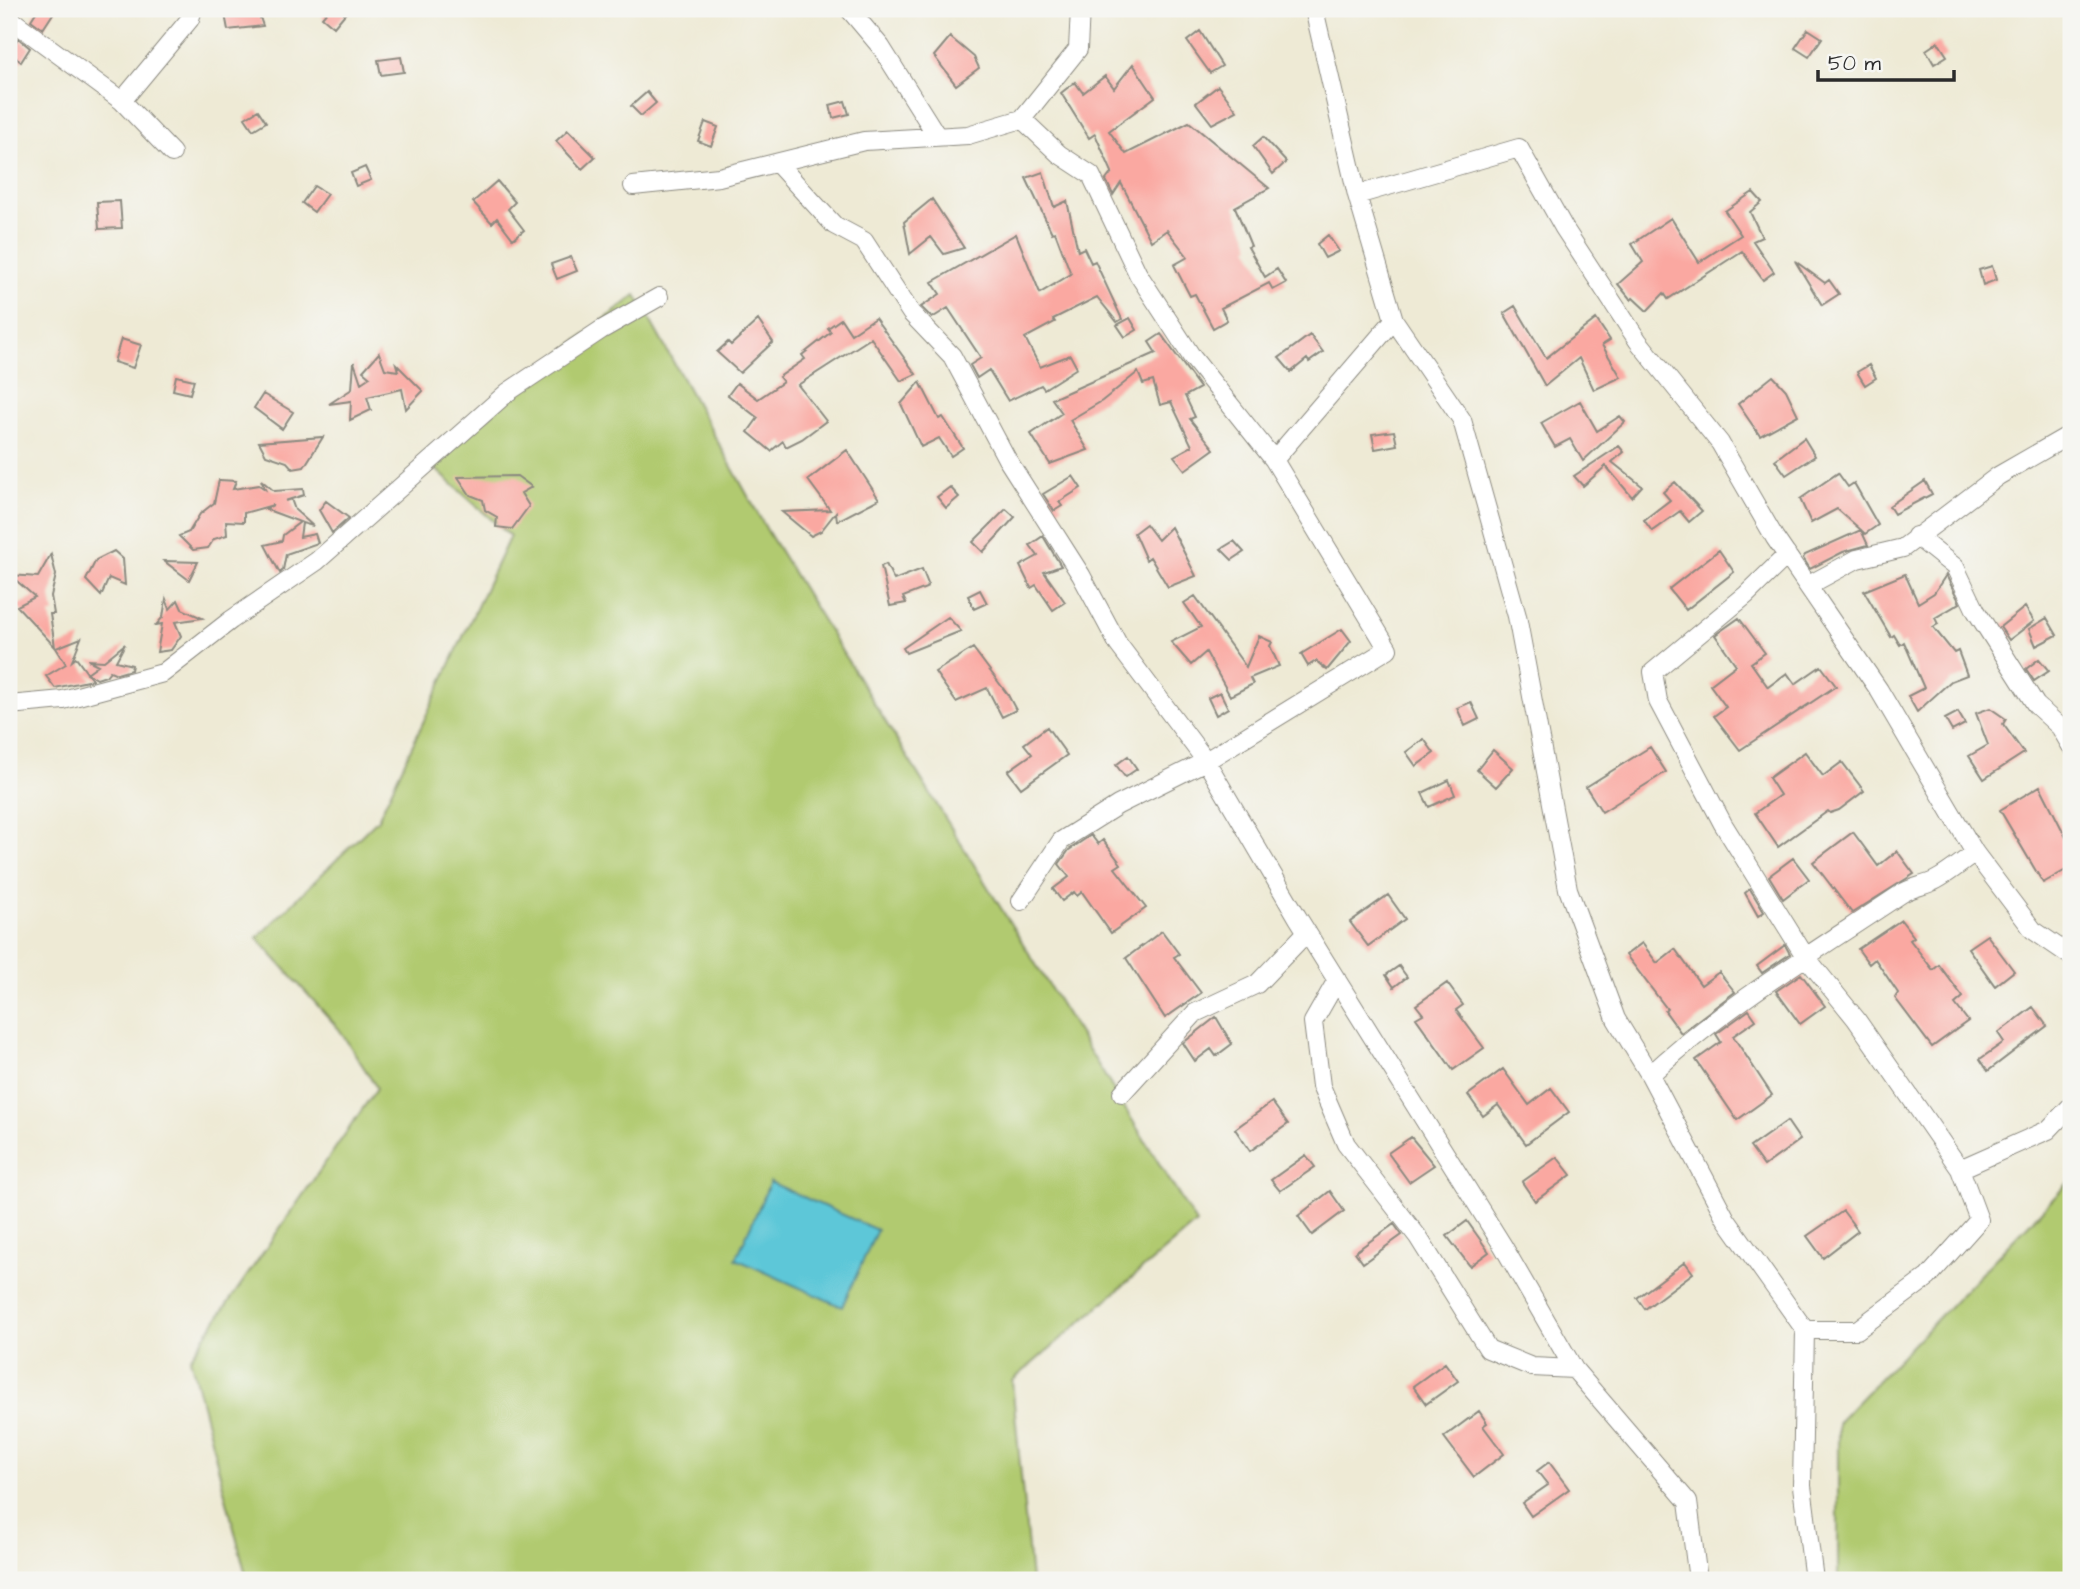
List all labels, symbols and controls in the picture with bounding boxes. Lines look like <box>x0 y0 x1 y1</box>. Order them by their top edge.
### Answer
scale bar <box>1818 38 1954 82</box>
text: 50 m <box>1828 49 1882 78</box>

